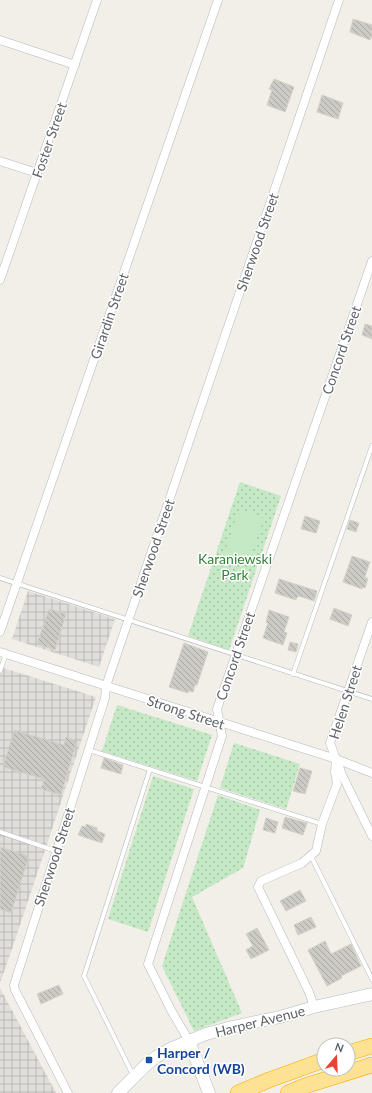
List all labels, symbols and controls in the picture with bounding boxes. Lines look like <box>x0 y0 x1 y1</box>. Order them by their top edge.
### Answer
street label: Foster Street <box>28 100 70 180</box>
street label: Sherwood Street <box>232 191 282 293</box>
street label: Girardin Street <box>86 271 132 361</box>
street label: Concord Street <box>318 303 364 397</box>
street label: Sherwood Street <box>128 497 178 599</box>
park label: Karaniewski Park <box>198 550 272 583</box>
street label: Concord Street <box>212 609 258 703</box>
street label: Helen Street <box>325 663 365 741</box>
street label: Strong Street <box>145 691 227 733</box>
street label: Sherwood Street <box>30 805 78 909</box>
street label: Harper Avenue <box>213 1002 307 1040</box>
north arrow <box>316 1037 356 1077</box>
text: N <box>333 1040 346 1055</box>
place label: Harper / Concord (WB) <box>157 1044 245 1077</box>
marker: Harper / Concord (WB) <box>144 1055 154 1065</box>

